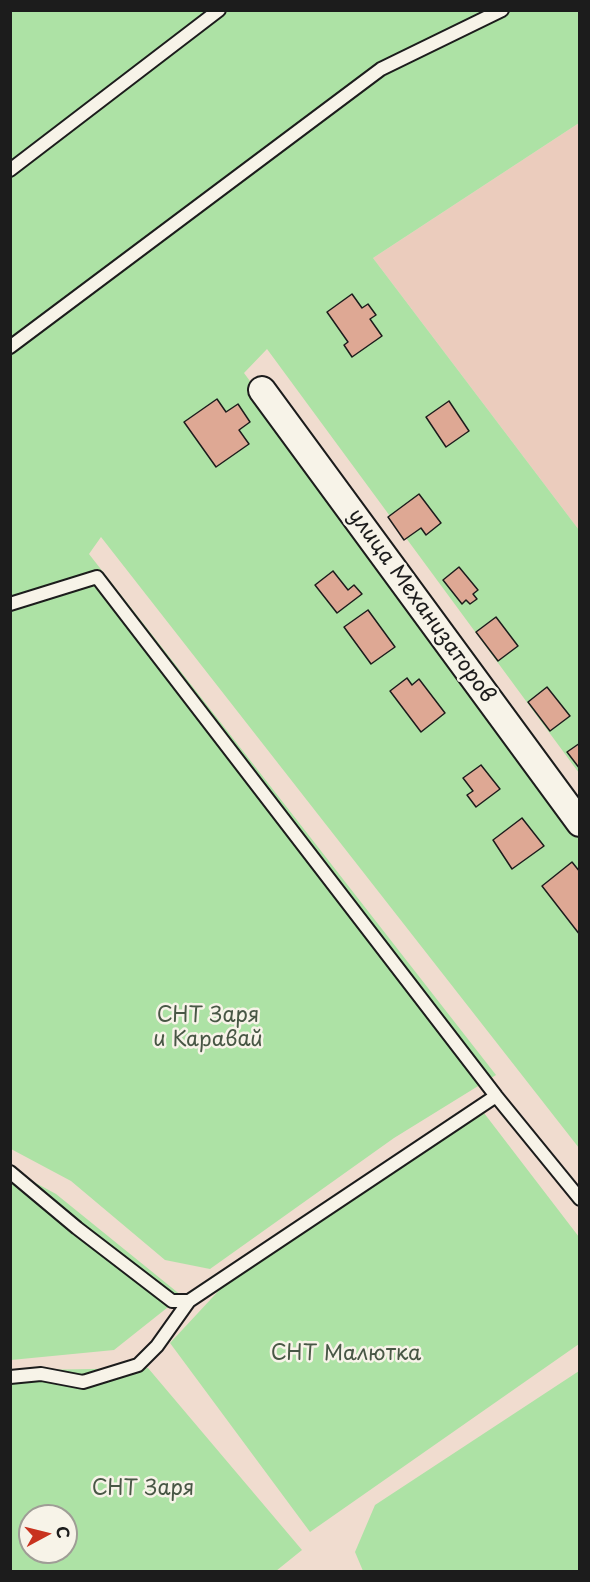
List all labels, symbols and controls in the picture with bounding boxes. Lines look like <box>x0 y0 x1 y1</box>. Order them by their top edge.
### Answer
street label: улица Механизаторов <box>342 504 500 708</box>
park label: СНТ Заря и Каравай <box>153 1003 263 1053</box>
park label: СНТ Малютка <box>271 1341 421 1367</box>
park label: СНТ Заря <box>92 1476 194 1502</box>
north arrow <box>18 1504 78 1564</box>
text: С <box>51 1525 77 1539</box>

